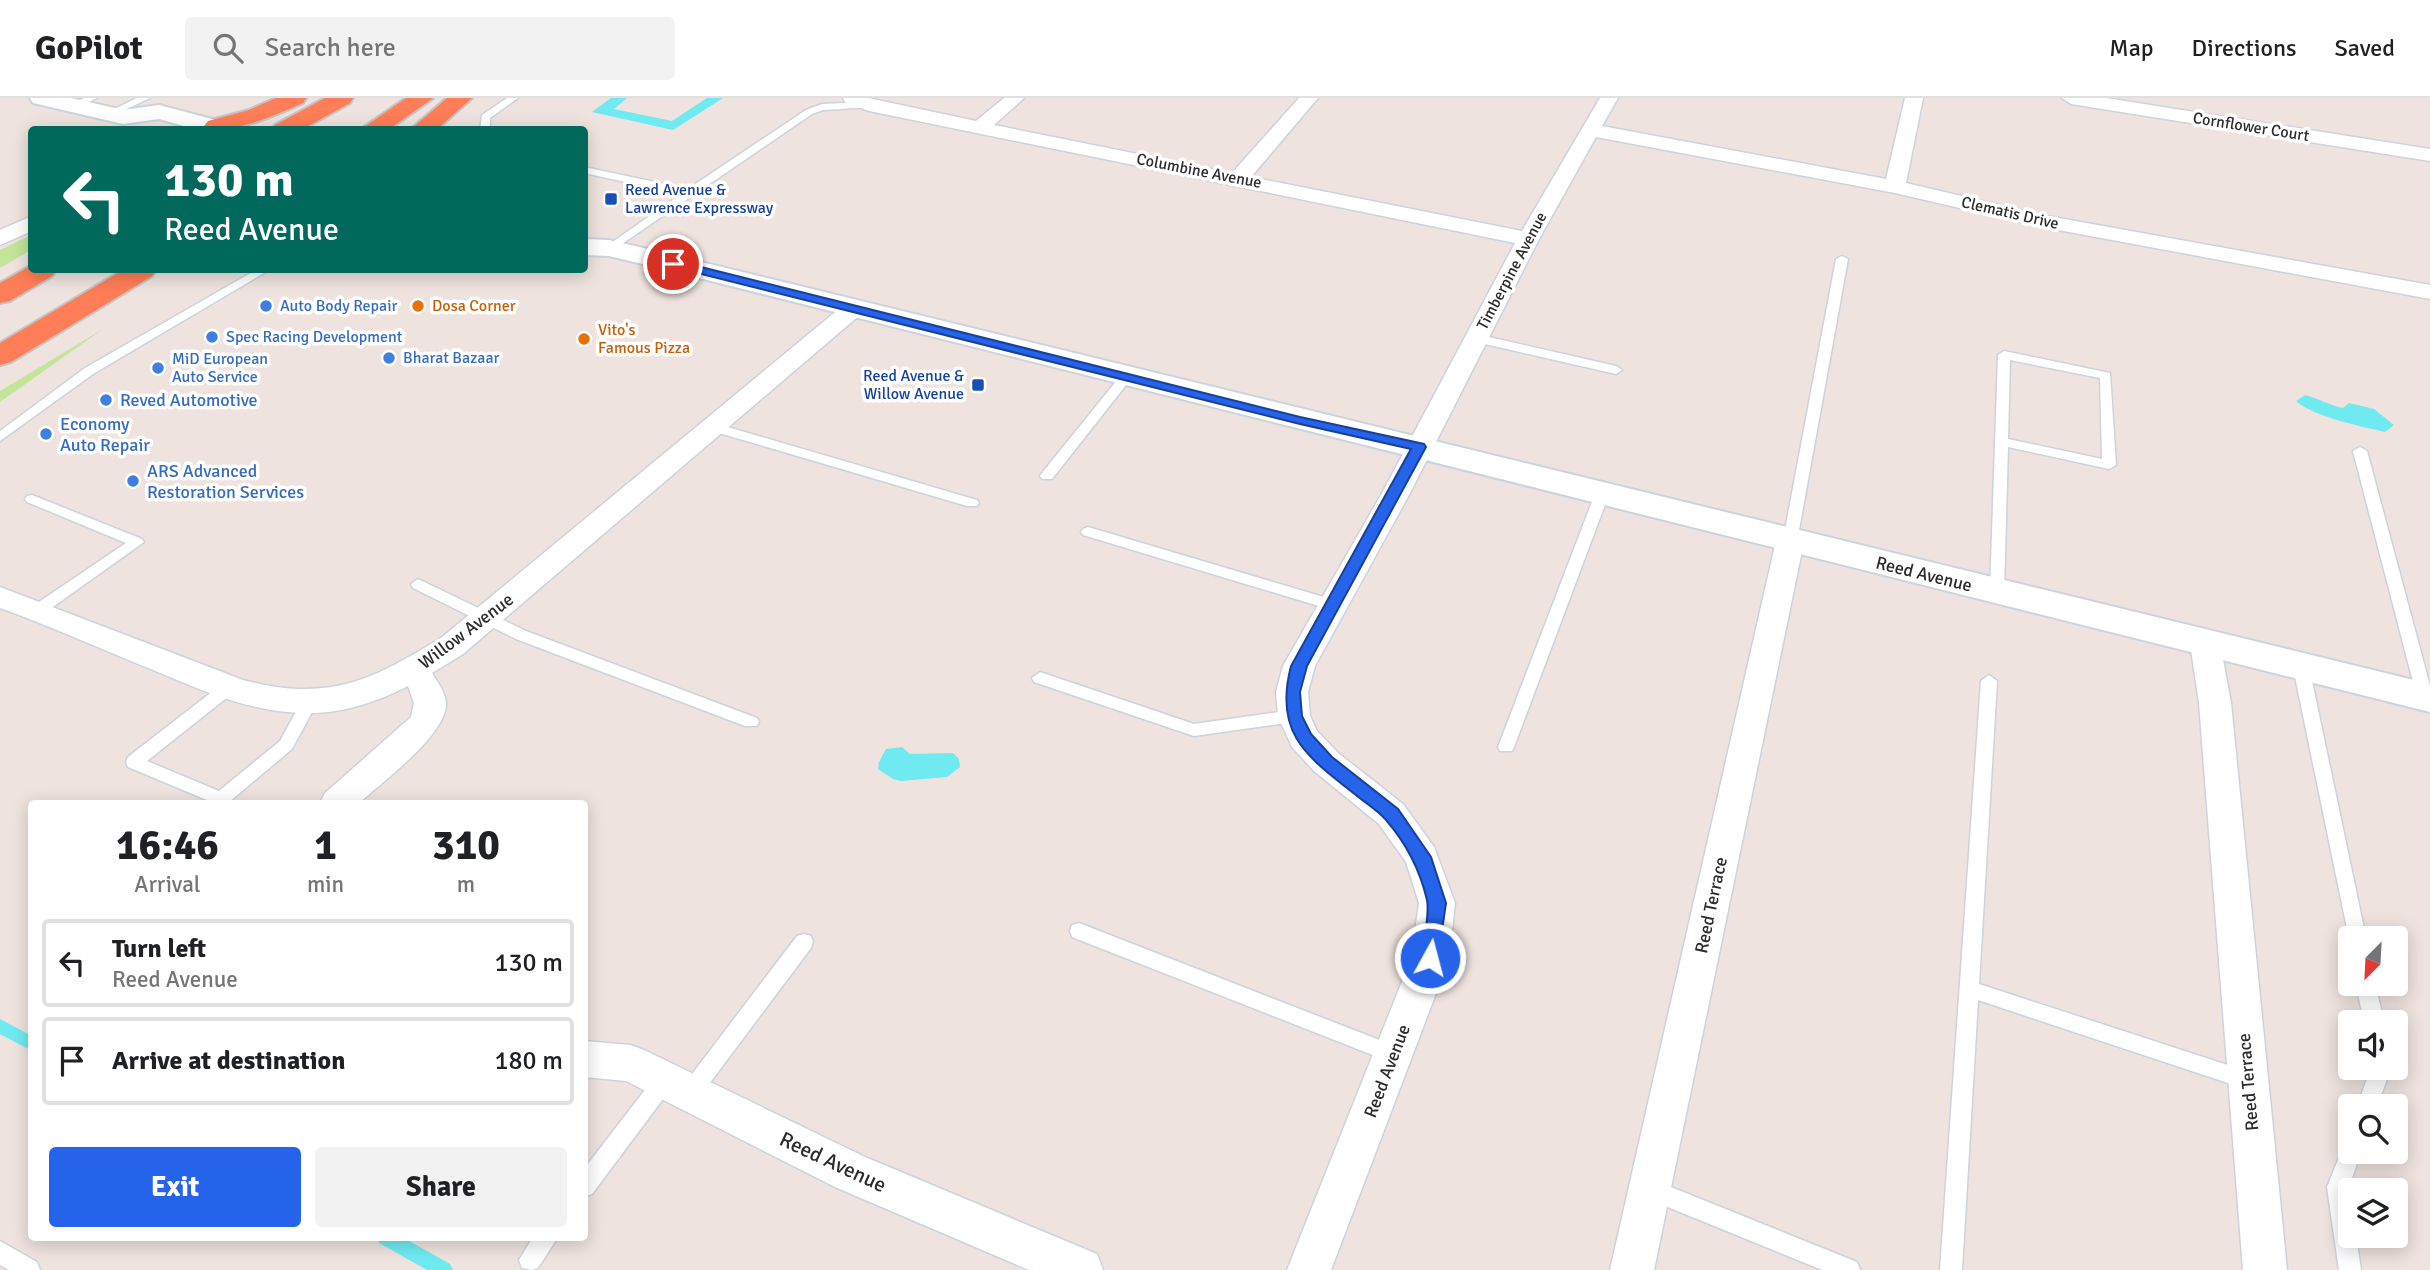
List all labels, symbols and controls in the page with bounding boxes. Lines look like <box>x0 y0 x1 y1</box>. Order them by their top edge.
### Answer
search box <box>185 17 675 80</box>
text: GoPilot <box>35 28 143 69</box>
icon: search <box>209 29 247 67</box>
text: Search here <box>265 32 396 64</box>
text: Map <box>2109 33 2154 63</box>
text: Directions <box>2192 33 2297 63</box>
text: Saved <box>2335 33 2395 63</box>
street label: Cornflower Court <box>2191 108 2311 146</box>
street label: Columbine Avenue <box>1135 149 1263 193</box>
text: 130 m <box>164 150 294 210</box>
icon: left <box>49 154 140 245</box>
place label: Reed Avenue & Lawrence Expressway <box>625 180 774 218</box>
marker: Reed Avenue & Lawrence Expressway <box>603 191 619 207</box>
street label: Clematis Drive <box>1959 192 2061 234</box>
street label: Timberpine Avenue <box>1473 209 1551 333</box>
text: Reed Avenue <box>164 210 339 249</box>
pin <box>643 234 703 294</box>
icon: arrive <box>654 245 692 283</box>
place label: Auto Body Repair <box>280 296 398 316</box>
place label: Dosa Corner <box>432 296 516 316</box>
marker: Auto Body Repair <box>258 298 274 314</box>
marker: Dosa Corner <box>410 298 426 314</box>
place label: Vito's Famous Pizza <box>598 320 690 358</box>
place label: Spec Racing Development <box>226 327 403 347</box>
marker: Spec Racing Development <box>204 329 220 345</box>
marker: Vito's Famous Pizza <box>576 331 592 347</box>
place label: Bharat Bazaar <box>403 348 499 368</box>
place label: MiD European Auto Service <box>172 349 268 387</box>
marker: Bharat Bazaar <box>381 350 397 366</box>
marker: MiD European Auto Service <box>150 360 166 376</box>
place label: Reed Avenue & Willow Avenue <box>863 366 964 404</box>
marker: Reed Avenue & Willow Avenue <box>970 377 986 393</box>
place label: Reved Automotive <box>120 389 258 411</box>
marker: Reved Automotive <box>98 392 114 408</box>
place label: Economy Auto Repair <box>60 413 150 456</box>
marker: Economy Auto Repair <box>38 426 54 442</box>
place label: ARS Advanced Restoration Services <box>147 460 304 503</box>
marker: ARS Advanced Restoration Services <box>125 473 141 489</box>
street label: Reed Avenue <box>1874 551 1974 597</box>
street label: Willow Avenue <box>414 588 518 674</box>
text: 16:46 <box>116 820 219 871</box>
text: 1 <box>314 820 337 871</box>
text: 310 <box>432 820 500 871</box>
street label: Reed Terrace <box>1690 855 1732 955</box>
text: Arrival <box>134 870 201 899</box>
text: min <box>307 870 344 899</box>
text: m <box>457 870 475 899</box>
position arrow <box>1393 921 1467 995</box>
north arrow <box>2338 926 2408 996</box>
map controls <box>2338 926 2408 1248</box>
text: Turn left <box>112 933 206 965</box>
icon: left <box>53 944 91 982</box>
text: 130 m <box>494 947 563 979</box>
text: Reed Avenue <box>112 965 238 994</box>
button: sound <box>2338 1010 2408 1080</box>
street label: Reed Avenue <box>1359 1021 1415 1121</box>
street label: Reed Terrace <box>2233 1032 2263 1132</box>
icon: arrive <box>53 1042 91 1080</box>
text: Arrive at destination <box>112 1045 345 1077</box>
text: 180 m <box>494 1045 563 1077</box>
button: search <box>2338 1094 2408 1164</box>
street label: Reed Avenue <box>775 1126 891 1198</box>
button: Exit <box>49 1147 301 1227</box>
button: Share <box>315 1147 567 1227</box>
button: layers <box>2338 1178 2408 1248</box>

